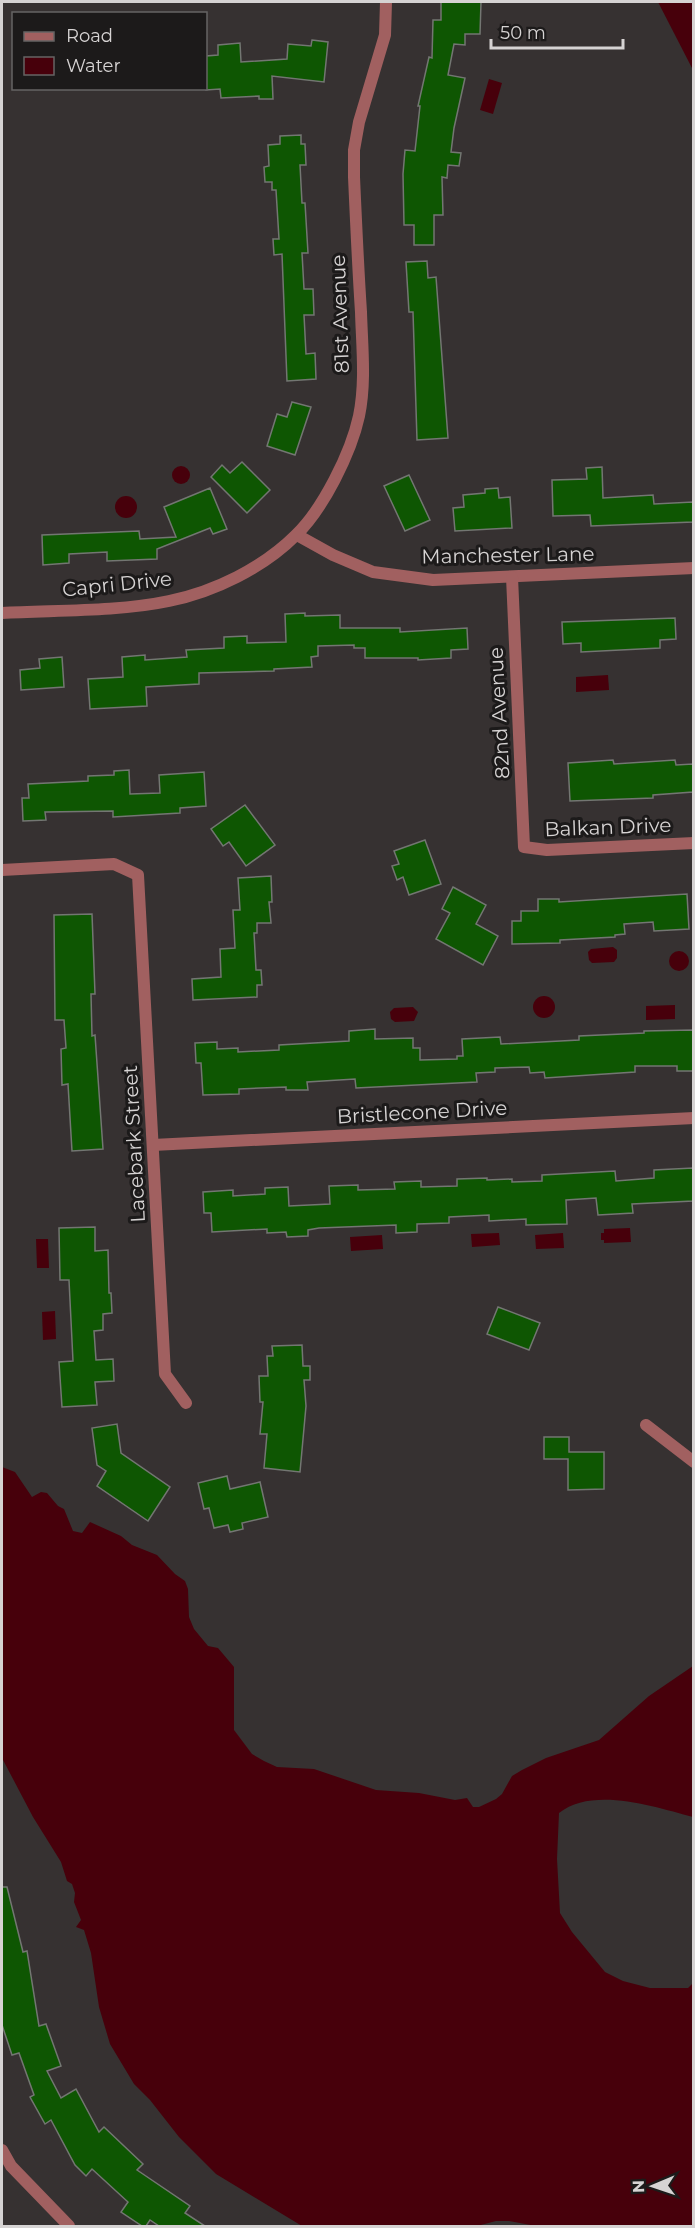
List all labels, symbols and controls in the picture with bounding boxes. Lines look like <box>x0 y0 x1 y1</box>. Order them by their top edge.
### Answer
legend <box>12 12 207 90</box>
scale bar <box>491 12 623 50</box>
text: 50 m <box>500 22 546 44</box>
text: Road <box>66 25 113 47</box>
text: Water <box>66 55 121 77</box>
street label: 81st Avenue <box>326 254 354 374</box>
street label: Manchester Lane <box>421 541 595 569</box>
street label: Capri Drive <box>61 566 173 602</box>
street label: 82nd Avenue <box>484 647 514 779</box>
street label: Balkan Drive <box>544 813 672 841</box>
street label: Lacebark Street <box>118 1065 150 1223</box>
street label: Bristlecone Drive <box>336 1096 508 1128</box>
north arrow <box>623 2156 683 2216</box>
text: N <box>629 2180 648 2193</box>

